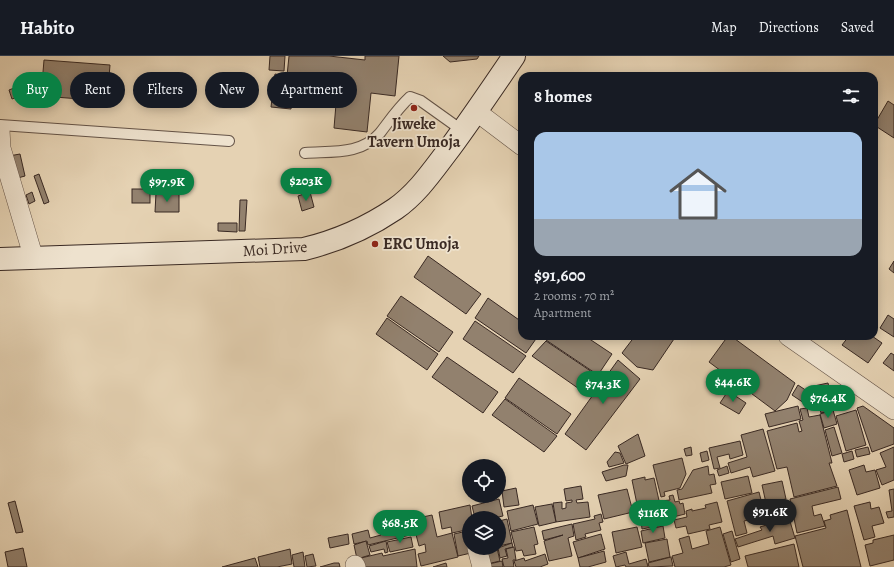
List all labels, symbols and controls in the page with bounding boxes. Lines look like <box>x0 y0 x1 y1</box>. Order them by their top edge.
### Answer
text: Habito <box>20 15 74 41</box>
text: Map <box>711 18 737 37</box>
text: Directions <box>759 18 819 37</box>
text: Saved <box>841 18 874 37</box>
chip: Buy <box>12 72 62 108</box>
chip: Rent <box>70 72 125 108</box>
chip: Filters <box>133 72 197 108</box>
chip: New <box>205 72 259 108</box>
chip: Apartment <box>267 72 357 108</box>
text: 8 homes <box>534 85 592 108</box>
icon: filters <box>840 85 862 107</box>
marker: Jiweke Tavern Umoja <box>409 103 419 113</box>
place label: Jiweke Tavern Umoja <box>368 113 461 153</box>
icon: home <box>662 158 734 230</box>
pin: $203K <box>278 168 334 202</box>
pin: $97.9K <box>134 169 200 203</box>
text: $203K <box>289 172 323 189</box>
text: $97.9K <box>149 173 185 190</box>
place label: ERC Umoja <box>383 233 460 255</box>
street label: Moi Drive <box>242 236 308 262</box>
marker: ERC Umoja <box>370 239 380 249</box>
text: $91,600 <box>534 264 586 287</box>
text: 2 rooms · 70 m² <box>534 287 614 304</box>
text: Apartment <box>534 304 592 321</box>
pin: $44.6K <box>700 369 766 403</box>
pin: $74.3K <box>570 371 636 405</box>
text: $44.6K <box>715 373 751 390</box>
text: $74.3K <box>585 375 621 392</box>
pin: $76.4K <box>795 385 861 419</box>
text: $76.4K <box>810 389 846 406</box>
map controls <box>462 459 506 555</box>
button: locate <box>462 459 506 503</box>
pin: $91.6K <box>737 499 803 533</box>
pin: $116K <box>625 500 681 534</box>
text: $91.6K <box>753 503 787 520</box>
text: $116K <box>638 504 668 521</box>
pin: $68.5K <box>367 510 433 544</box>
button: layers <box>462 511 506 555</box>
text: $68.5K <box>382 514 418 531</box>

